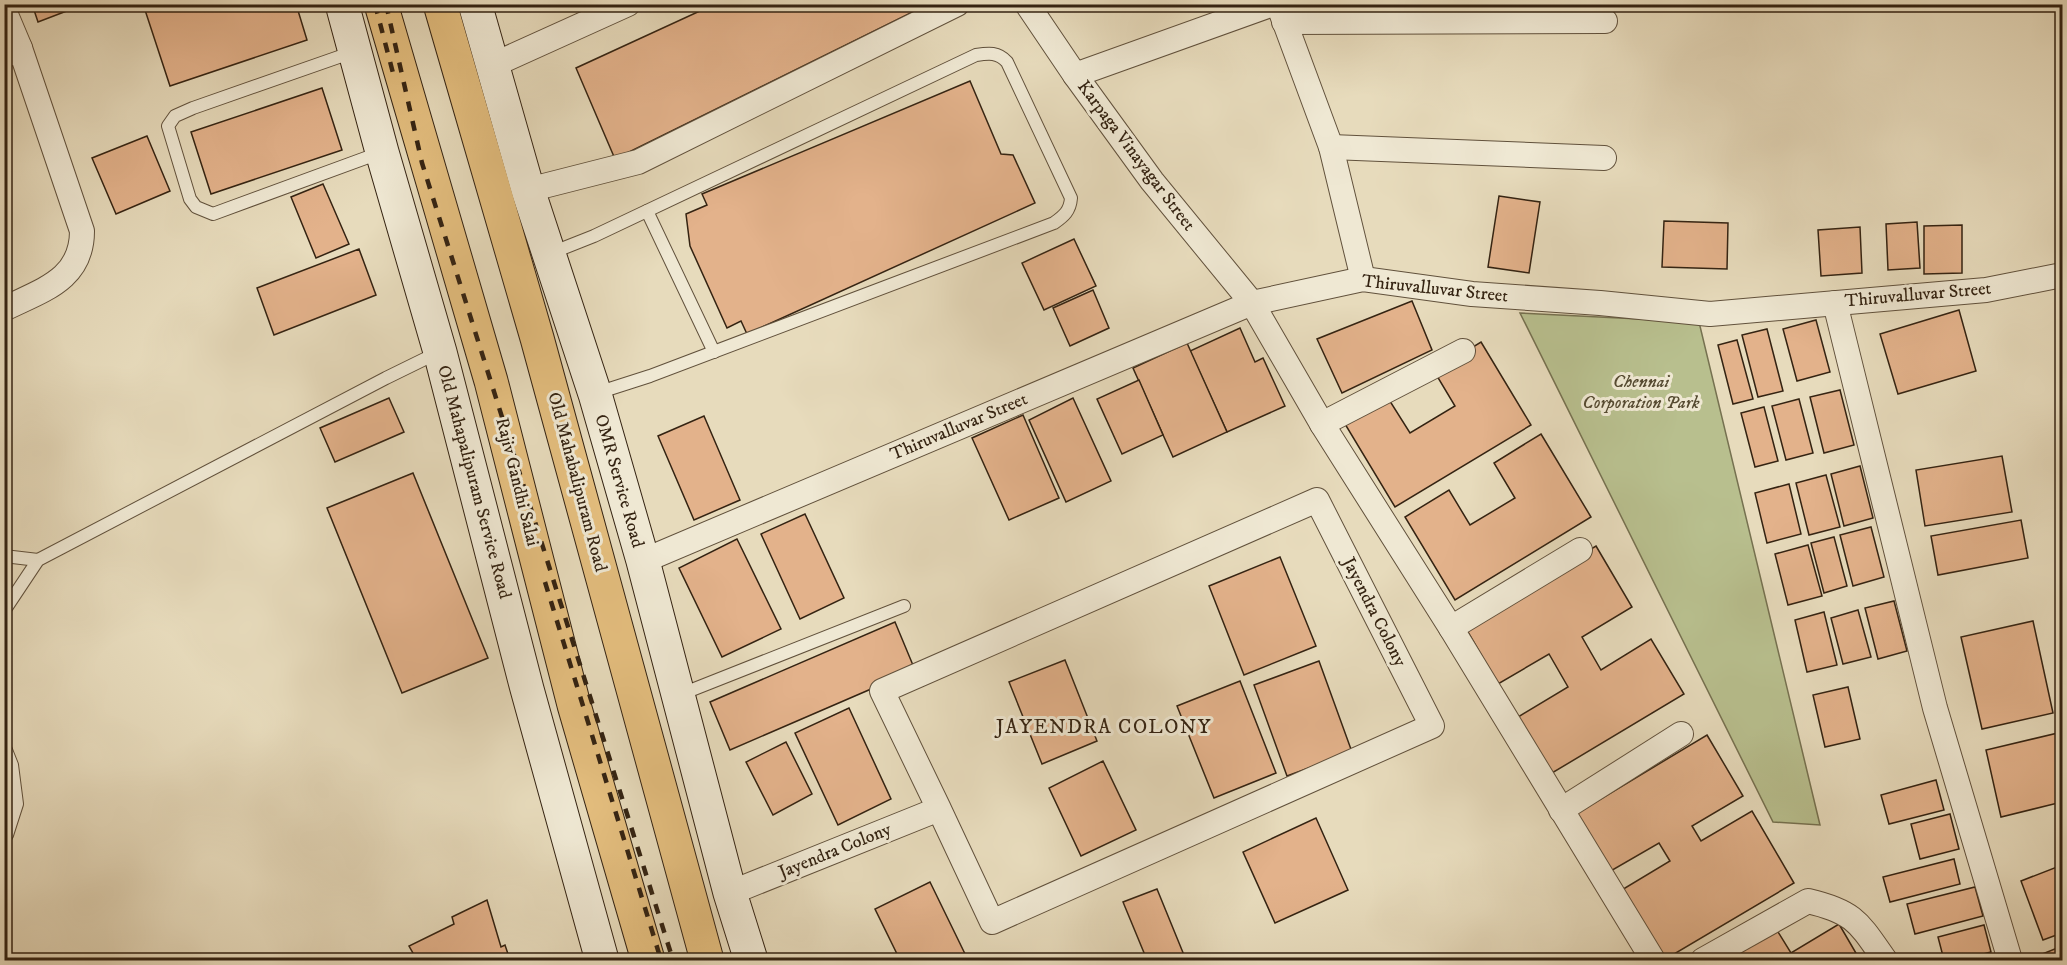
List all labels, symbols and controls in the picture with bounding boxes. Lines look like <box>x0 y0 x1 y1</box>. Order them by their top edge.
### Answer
street label: Karpaga Vinayagar Street <box>1072 76 1200 236</box>
street label: Thiruvalluvar Street <box>1361 270 1509 308</box>
street label: Thiruvalluvar Street <box>1844 278 1992 312</box>
street label: Old Mahapalipuram Service Road <box>432 363 516 601</box>
park label: Chennai Corporation Park <box>1582 371 1700 414</box>
street label: Thiruvalluvar Street <box>887 388 1031 466</box>
street label: Old Mahabalipuram Road <box>542 390 612 574</box>
street label: OMR Service Road <box>589 412 649 550</box>
street label: Rajiv Gandhi Salai <box>490 415 544 549</box>
street label: Jayendra Colony <box>1336 552 1411 671</box>
district label: JAYENDRA COLONY <box>994 715 1212 740</box>
street label: Jayendra Colony <box>774 818 895 884</box>

